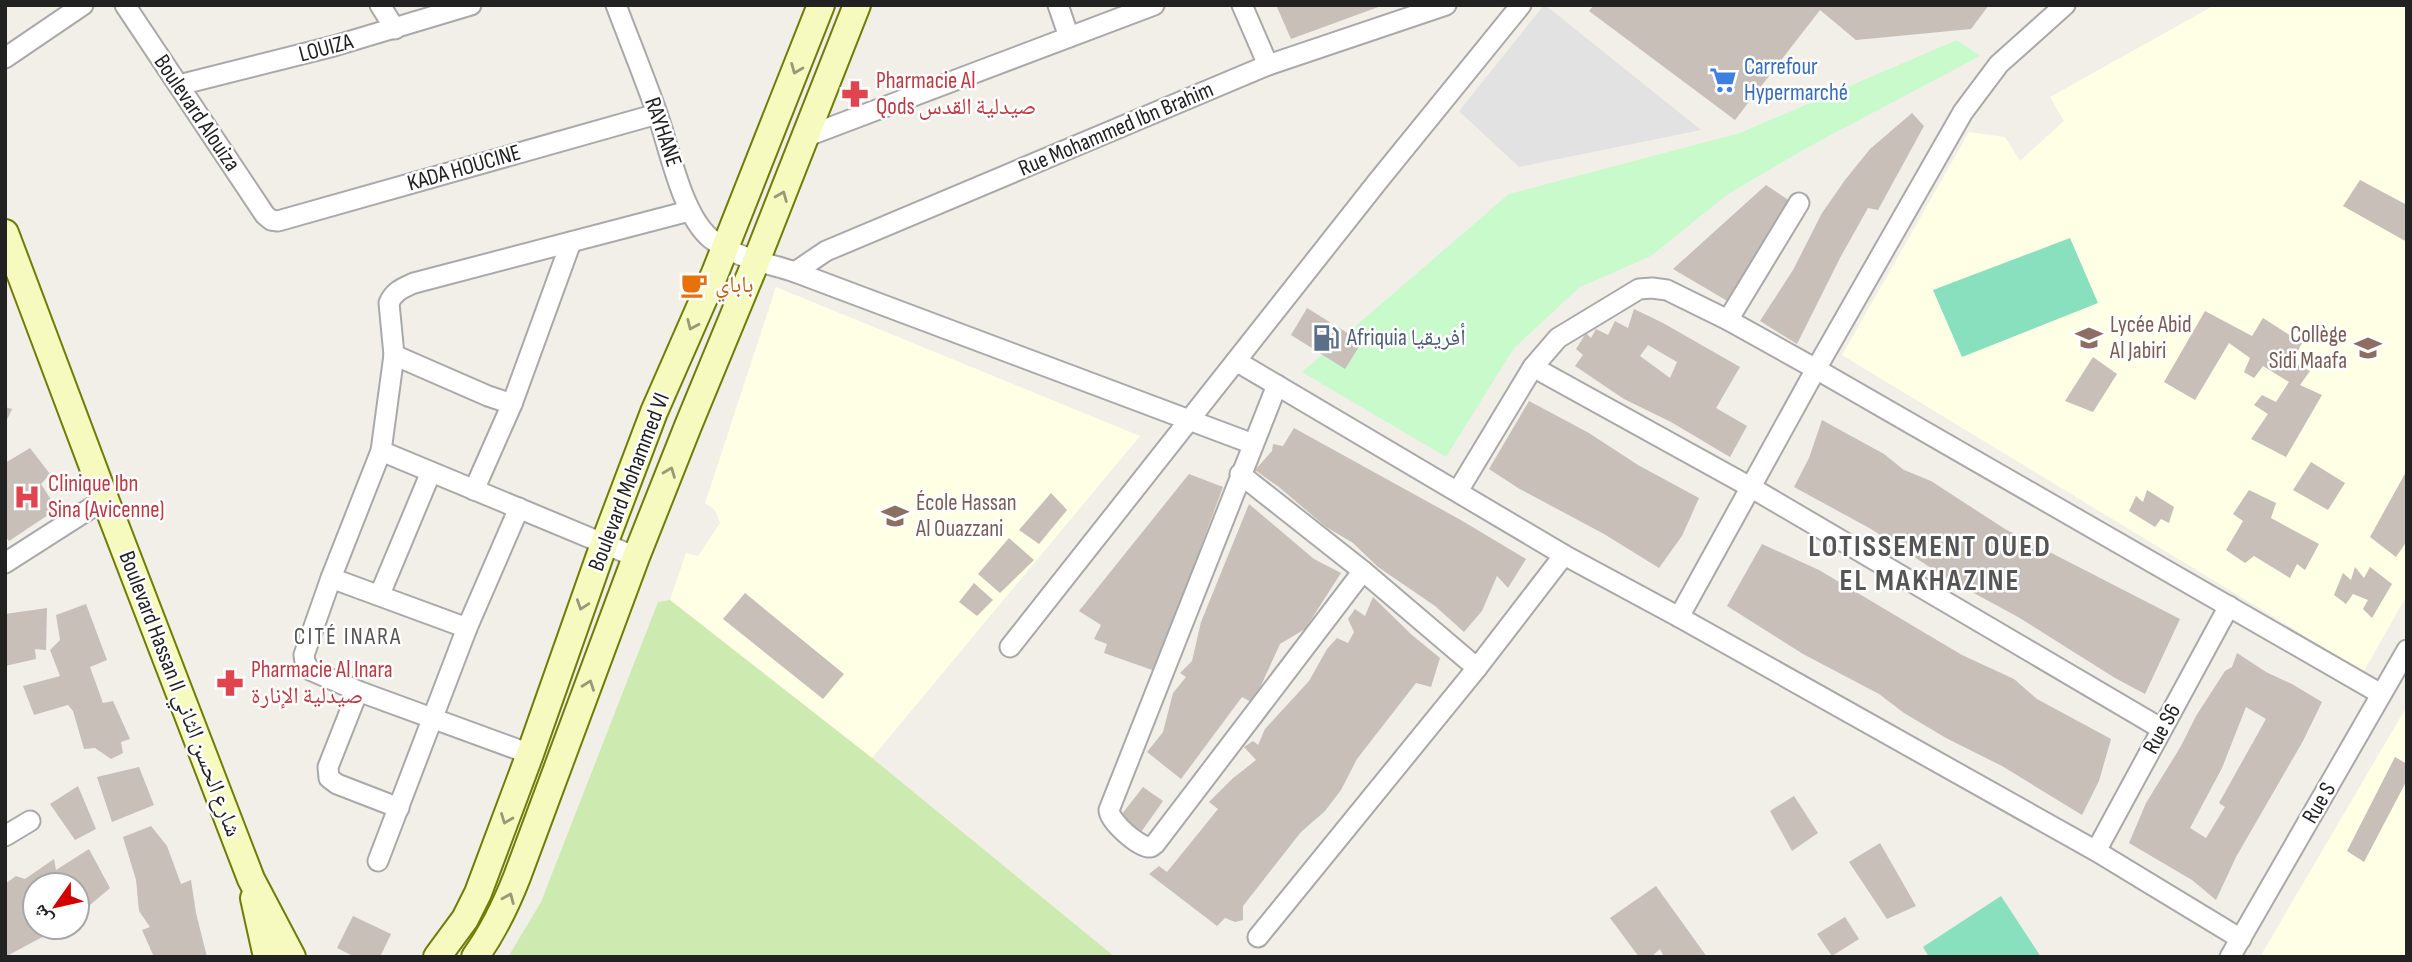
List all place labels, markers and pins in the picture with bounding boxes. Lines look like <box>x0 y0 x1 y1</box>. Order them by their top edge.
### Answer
place label: Carrefour Hypermarché <box>1744 53 1848 107</box>
supermarket icon: Carrefour Hypermarché <box>1708 65 1738 95</box>
place label: Pharmacie Al Qods صيدلية القدس <box>876 67 1036 121</box>
pharmacy icon: Pharmacie Al Qods صيدلية القدس <box>840 79 870 109</box>
cafe icon: باباي <box>679 270 709 300</box>
place label: باباي <box>715 271 754 303</box>
place label: Lycée Abid Al Jabiri <box>2109 311 2192 365</box>
place label: Collège Sidi Maafa <box>2269 321 2347 375</box>
fuel station icon: Afriquia أفريقيا <box>1311 323 1341 353</box>
place label: Afriquia أفريقيا <box>1346 323 1466 352</box>
school or university icon: Lycée Abid Al Jabiri <box>2074 323 2104 353</box>
school or university icon: Collège Sidi Maafa <box>2353 333 2383 363</box>
place label: Clinique Ibn Sina (Avicenne) <box>48 470 164 524</box>
hospital icon: Clinique Ibn Sina (Avicenne) <box>12 482 42 512</box>
place label: École Hassan Al Ouazzani <box>915 489 1017 543</box>
school or university icon: École Hassan Al Ouazzani <box>880 501 910 531</box>
place label: Pharmacie Al Inara صيدلية الإنارة <box>251 656 393 710</box>
pharmacy icon: Pharmacie Al Inara صيدلية الإنارة <box>215 668 245 698</box>

